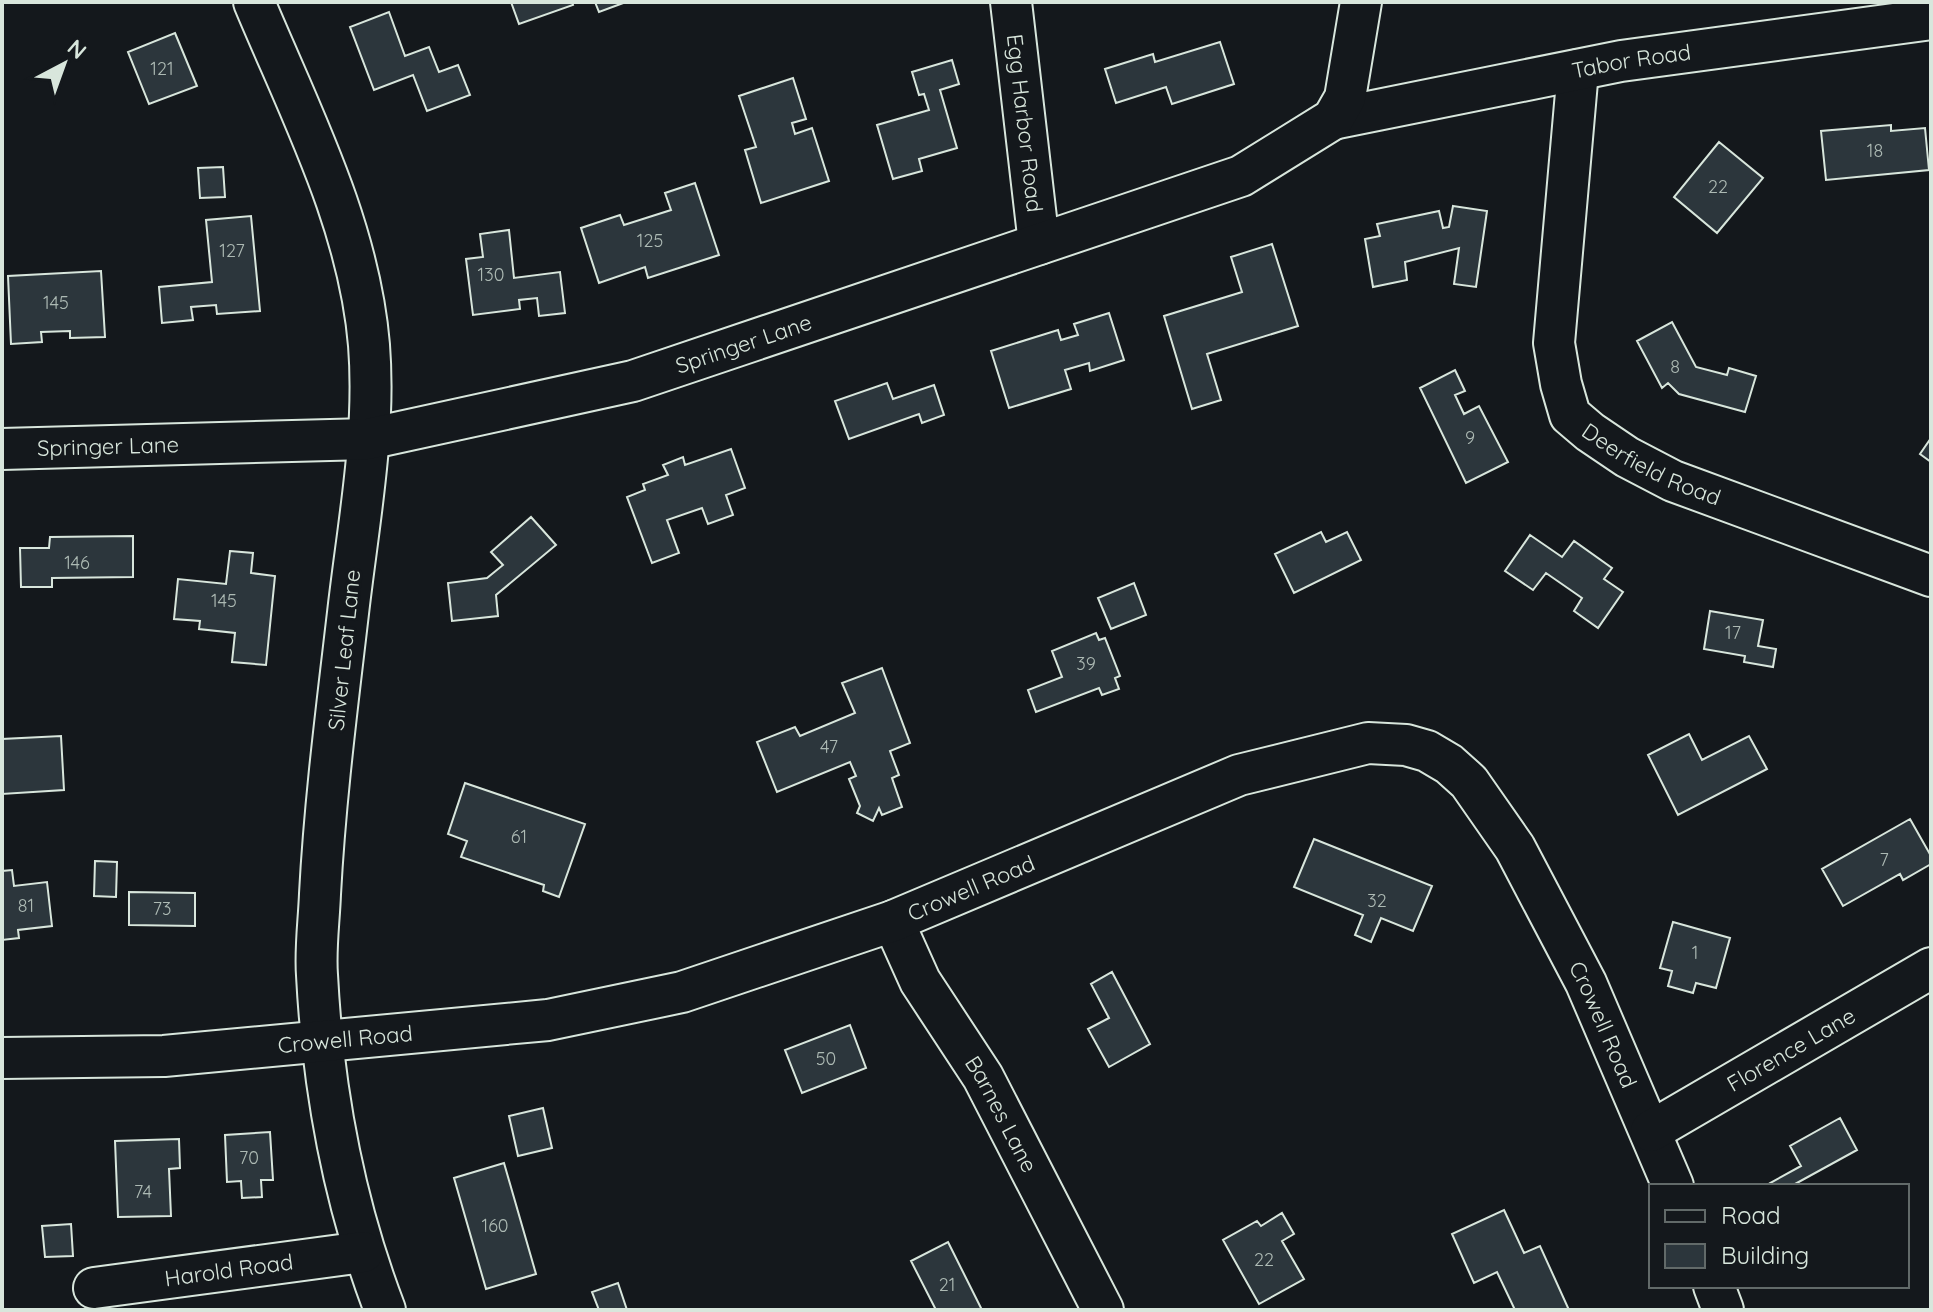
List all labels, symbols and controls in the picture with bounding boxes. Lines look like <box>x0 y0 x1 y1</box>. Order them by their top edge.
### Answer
north arrow <box>24 24 104 104</box>
text: N <box>62 33 92 65</box>
street label: Egg Harbor Road <box>1001 33 1049 214</box>
street label: Tabor Road <box>1569 38 1693 85</box>
house number: 121 <box>150 57 174 80</box>
house number: 18 <box>1867 139 1883 162</box>
house number: 22 <box>1708 175 1728 198</box>
house number: 125 <box>637 229 663 252</box>
house number: 127 <box>219 239 245 262</box>
house number: 130 <box>478 263 504 286</box>
house number: 145 <box>43 291 69 314</box>
street label: Springer Lane <box>672 308 815 380</box>
house number: 8 <box>1670 355 1680 378</box>
street label: Deerfield Road <box>1577 417 1725 511</box>
house number: 9 <box>1465 426 1475 449</box>
street label: Springer Lane <box>37 430 179 462</box>
house number: 146 <box>64 551 90 574</box>
street label: Silver Leaf Lane <box>322 568 366 732</box>
house number: 145 <box>211 589 237 612</box>
house number: 17 <box>1725 621 1741 644</box>
house number: 39 <box>1076 652 1096 675</box>
house number: 47 <box>820 735 838 758</box>
house number: 61 <box>511 825 527 848</box>
house number: 7 <box>1879 848 1889 871</box>
street label: Crowell Road <box>903 849 1039 927</box>
house number: 32 <box>1367 889 1387 912</box>
house number: 81 <box>18 894 34 917</box>
house number: 73 <box>153 897 171 920</box>
house number: 1 <box>1692 941 1698 964</box>
street label: Crowell Road <box>1563 956 1643 1092</box>
street label: Florence Lane <box>1722 1001 1860 1098</box>
street label: Crowell Road <box>276 1019 414 1059</box>
house number: 50 <box>816 1047 836 1070</box>
street label: Barnes Lane <box>959 1050 1044 1177</box>
house number: 70 <box>239 1146 259 1169</box>
house number: 74 <box>134 1180 152 1203</box>
legend <box>1649 1184 1909 1288</box>
text: Road <box>1721 1200 1781 1230</box>
house number: 160 <box>481 1214 509 1237</box>
text: Building <box>1721 1240 1809 1270</box>
street label: Harold Road <box>163 1248 295 1292</box>
house number: 22 <box>1254 1248 1274 1271</box>
house number: 21 <box>939 1273 955 1296</box>

